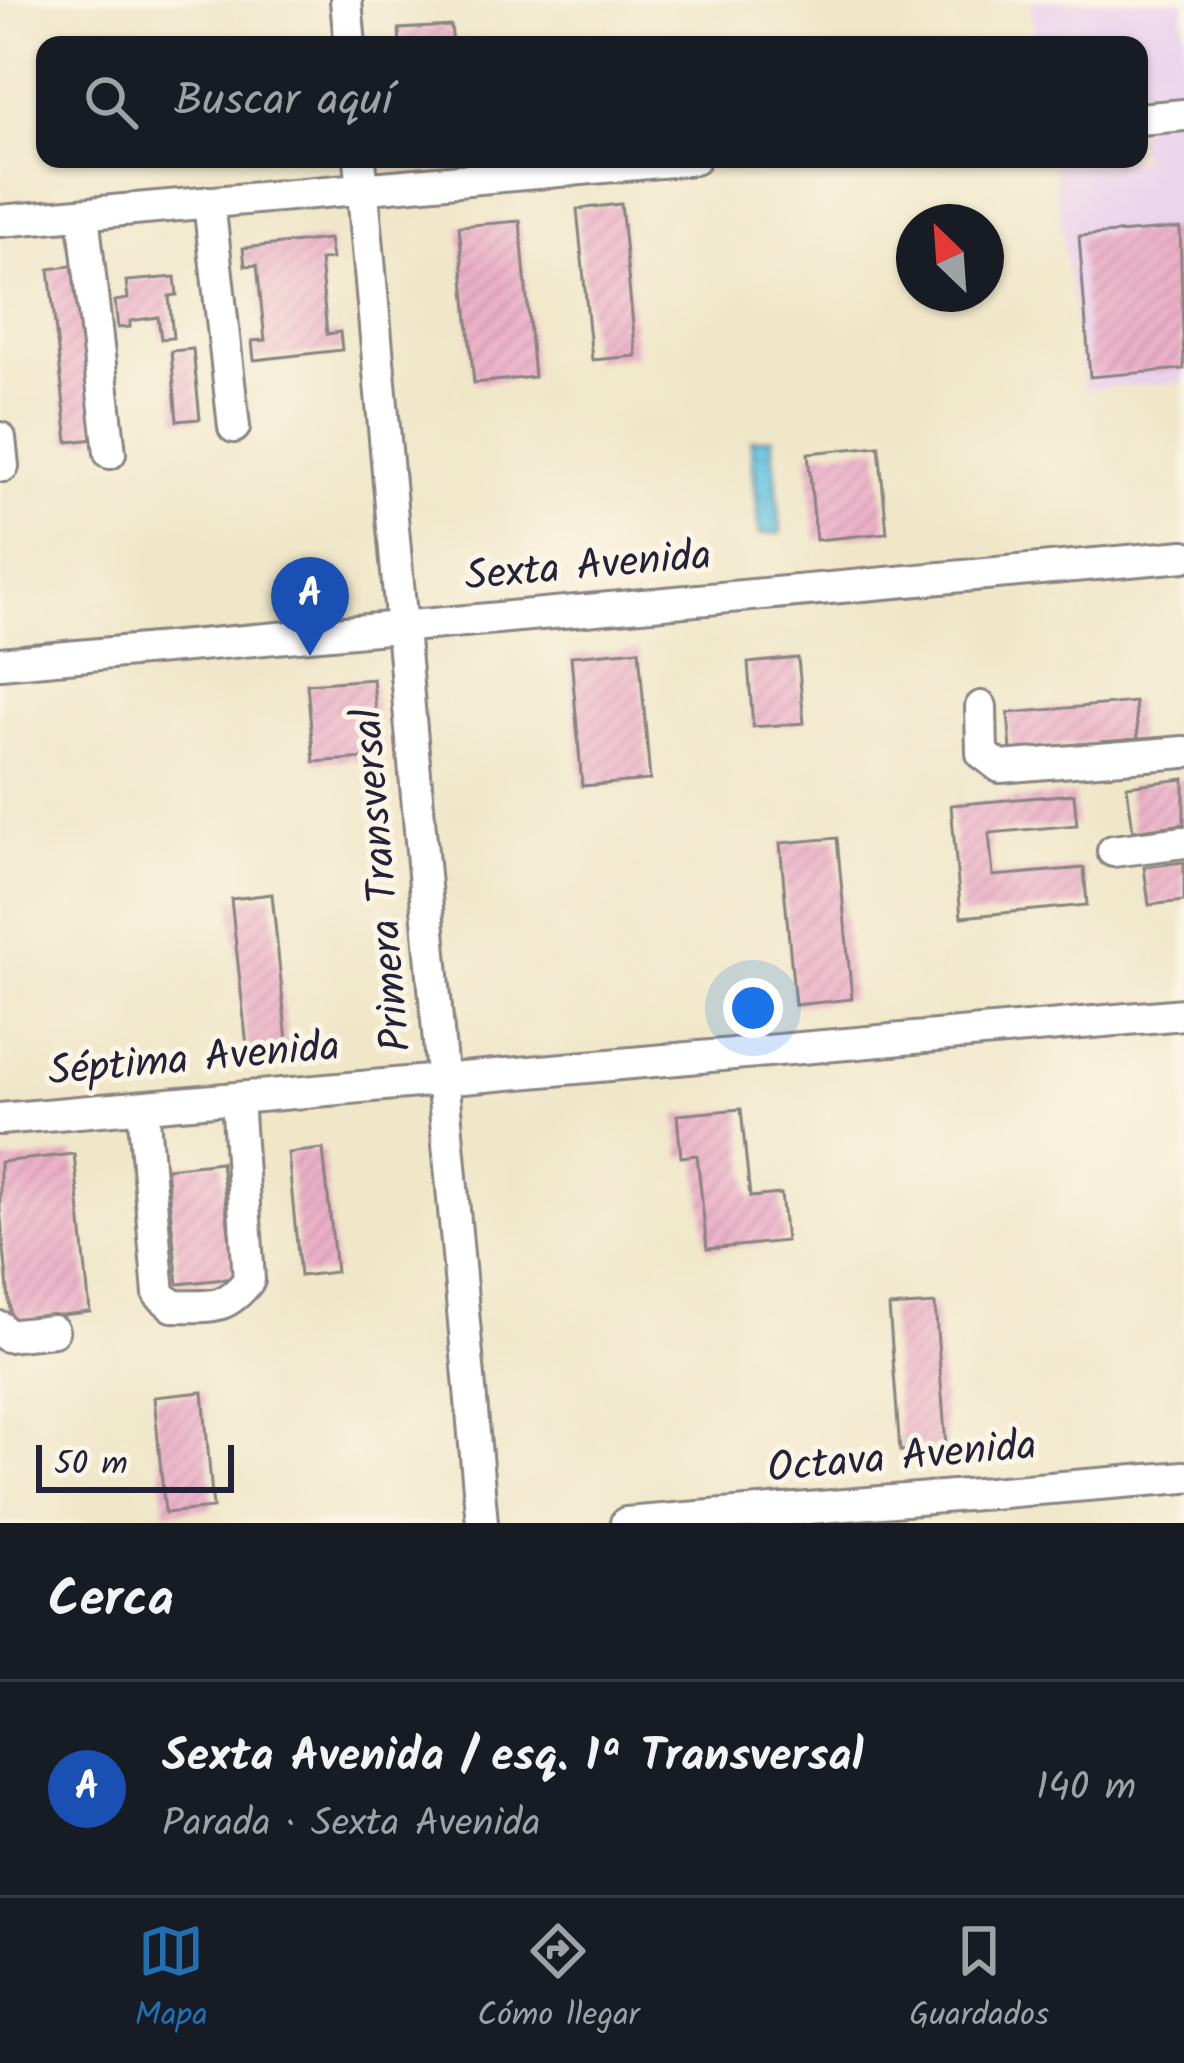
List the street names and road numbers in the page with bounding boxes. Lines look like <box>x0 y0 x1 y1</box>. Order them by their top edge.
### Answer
street label: Sexta Avenida <box>462 523 714 611</box>
street label: Primera Transversal <box>335 706 431 1054</box>
street label: Séptima Avenida <box>46 1014 342 1106</box>
street label: Octava Avenida <box>765 1413 1039 1503</box>

